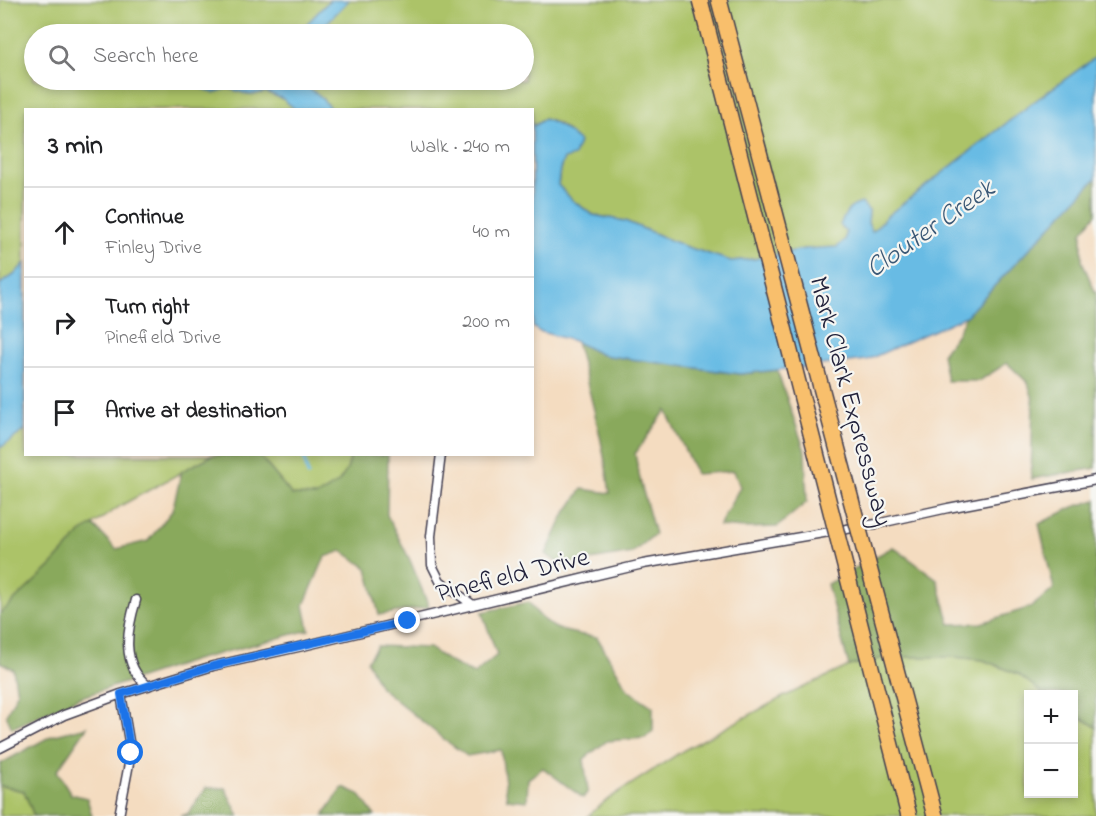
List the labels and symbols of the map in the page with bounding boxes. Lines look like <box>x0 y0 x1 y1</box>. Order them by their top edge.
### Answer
water label: Clouter Creek <box>858 169 1005 290</box>
street label: Mark Clark Expressway <box>797 272 902 531</box>
street label: Pinefield Drive <box>432 538 594 614</box>
route end <box>394 607 420 633</box>
route start <box>117 739 143 765</box>

